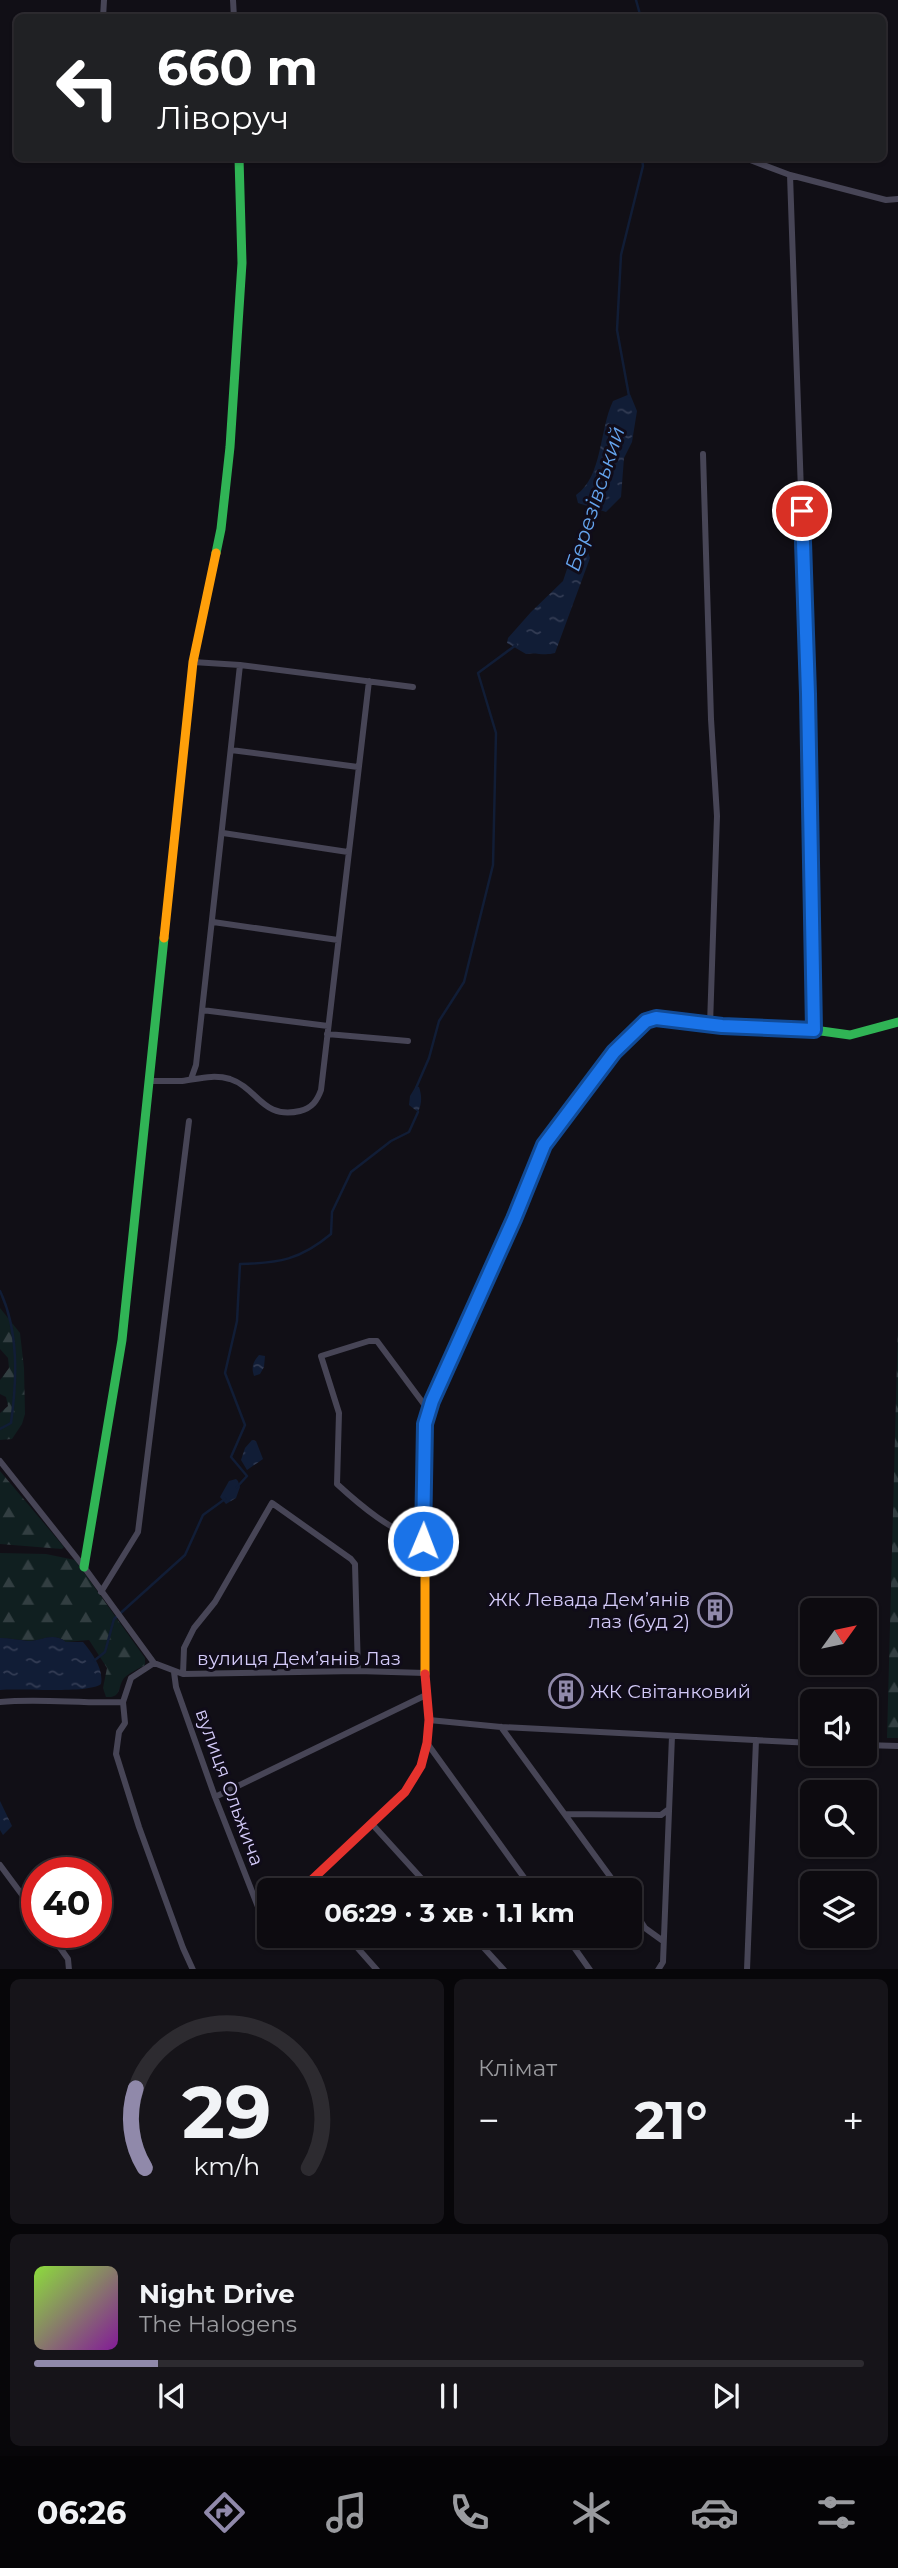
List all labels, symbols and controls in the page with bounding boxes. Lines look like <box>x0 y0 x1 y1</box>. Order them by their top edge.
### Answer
text: 660 m <box>157 38 318 97</box>
icon: left <box>42 42 133 133</box>
text: Ліворуч <box>157 98 289 137</box>
water label: Березівський <box>559 423 630 574</box>
pin <box>772 481 832 541</box>
icon: arrive <box>783 492 821 530</box>
position arrow <box>386 1504 460 1578</box>
place label: ЖК Левада Дем’янів лаз (буд 2) <box>488 1588 690 1633</box>
building icon: ЖК Левада Дем’янів лаз (буд 2) <box>696 1591 734 1629</box>
north arrow <box>800 1598 877 1675</box>
map controls <box>800 1598 877 1948</box>
street label: вулиця Демʼянів Лаз <box>197 1647 401 1670</box>
building icon: ЖК Світанковий <box>547 1672 585 1710</box>
place label: ЖК Світанковий <box>590 1680 751 1703</box>
button: sound <box>800 1689 877 1766</box>
street label: вулиця Ольжича <box>190 1706 269 1869</box>
button: search <box>800 1780 877 1857</box>
speed limit sign: 40 <box>21 1857 112 1948</box>
button: layers <box>800 1871 877 1948</box>
text: 06:29 · 3 хв · 1.1 km <box>324 1897 575 1929</box>
text: Клімат <box>478 2054 557 2082</box>
text: 29 <box>182 2068 272 2156</box>
text: 21° <box>635 2089 707 2152</box>
text: − <box>478 2097 500 2144</box>
text: + <box>842 2097 864 2144</box>
text: km/h <box>194 2150 260 2180</box>
text: Night Drive <box>139 2278 295 2310</box>
text: The Halogens <box>139 2310 297 2338</box>
icon: previous <box>153 2377 191 2415</box>
icon: pause <box>430 2377 468 2415</box>
icon: next <box>707 2377 745 2415</box>
icon: directions <box>200 2488 249 2537</box>
icon: music <box>322 2488 371 2537</box>
icon: phone <box>445 2488 494 2537</box>
icon: climate <box>567 2488 616 2537</box>
icon: car <box>690 2488 739 2537</box>
icon: filters <box>812 2488 861 2537</box>
text: 06:26 <box>37 2493 126 2532</box>

